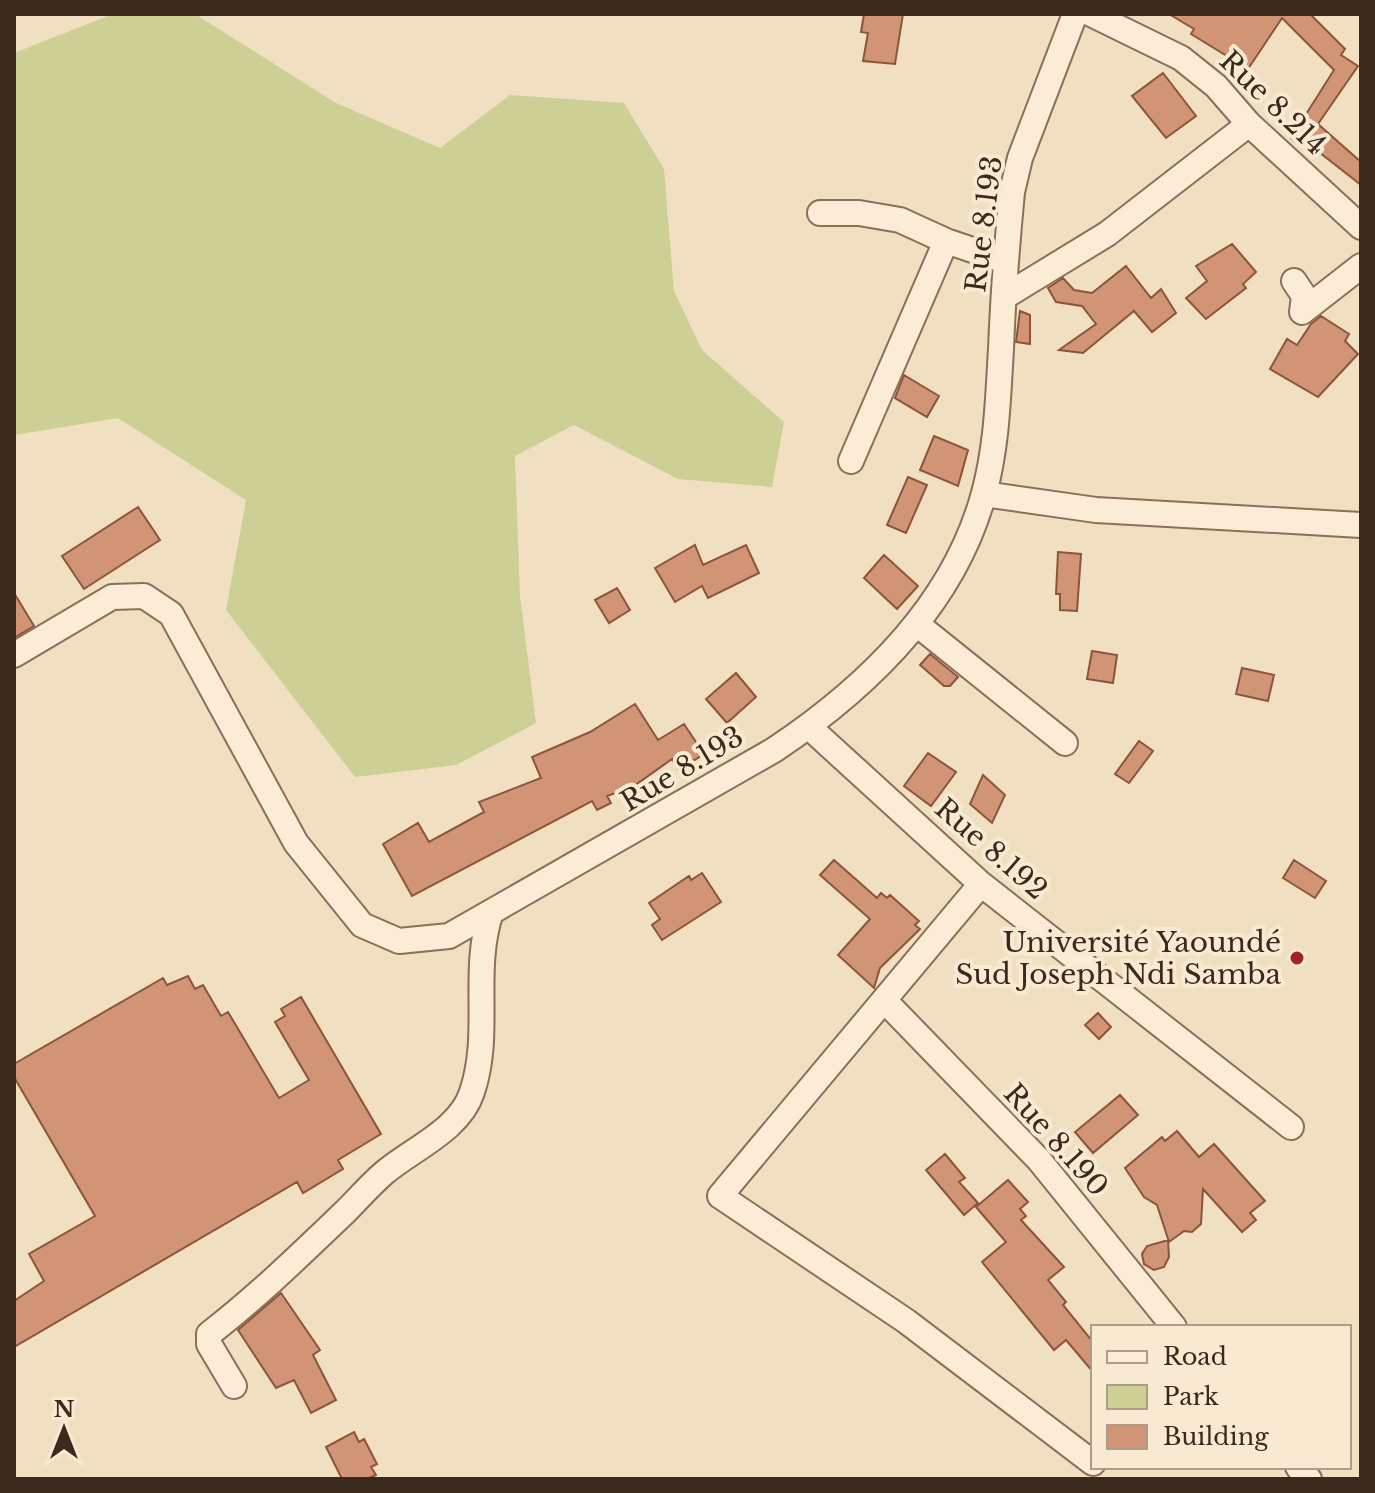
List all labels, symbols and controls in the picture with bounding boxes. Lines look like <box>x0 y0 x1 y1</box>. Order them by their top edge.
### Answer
street label: Rue 8.214 <box>1212 43 1334 163</box>
street label: Rue 8.193 <box>958 154 1010 294</box>
street label: Rue 8.193 <box>614 719 750 819</box>
street label: Rue 8.192 <box>928 791 1054 907</box>
place label: Université Yaoundé Sud Joseph Ndi Samba <box>955 925 1281 992</box>
marker: Université Yaoundé Sud Joseph Ndi Samba <box>1288 949 1306 967</box>
street label: Rue 8.190 <box>996 1076 1116 1204</box>
legend <box>1091 1325 1351 1469</box>
text: Road <box>1163 1342 1227 1371</box>
text: Park <box>1163 1382 1219 1411</box>
north arrow <box>24 1389 104 1469</box>
text: N <box>54 1396 75 1423</box>
text: Building <box>1163 1422 1269 1451</box>

